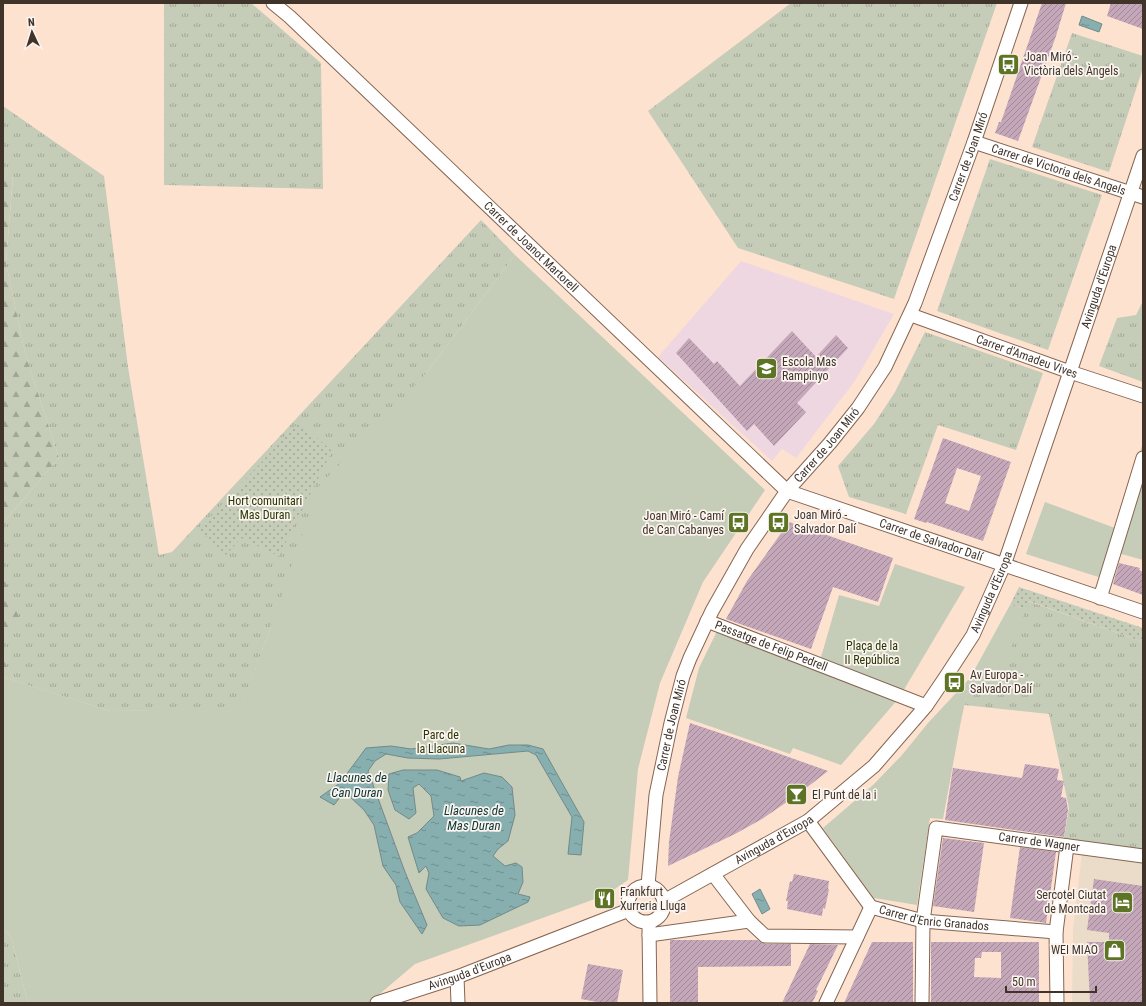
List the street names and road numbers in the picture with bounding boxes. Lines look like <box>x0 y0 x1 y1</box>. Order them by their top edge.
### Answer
street label: Carrer de Joan Miró <box>946 110 991 203</box>
street label: Carrer de Victoria dels Angels <box>990 141 1128 198</box>
street label: Carrer de Joanot Martorell <box>481 199 581 295</box>
street label: Avinguda d'Europa <box>1078 243 1120 330</box>
street label: Carrer d'Amadeu Vives <box>974 332 1079 381</box>
street label: Carrer de Joan Miró <box>791 405 862 485</box>
street label: Carrer de Salvador Dalí <box>878 516 986 564</box>
street label: Avinguda d'Europa <box>968 549 1015 635</box>
street label: Passatge de Felip Pedrell <box>713 618 830 674</box>
street label: Carrer de Joan Miró <box>654 678 689 772</box>
street label: Avinguda d'Europa <box>732 812 817 867</box>
street label: Carrer de Wagner <box>998 830 1081 854</box>
street label: Carrer d'Enric Granados <box>877 902 990 933</box>
street label: Avinguda d'Europa <box>426 949 514 993</box>

